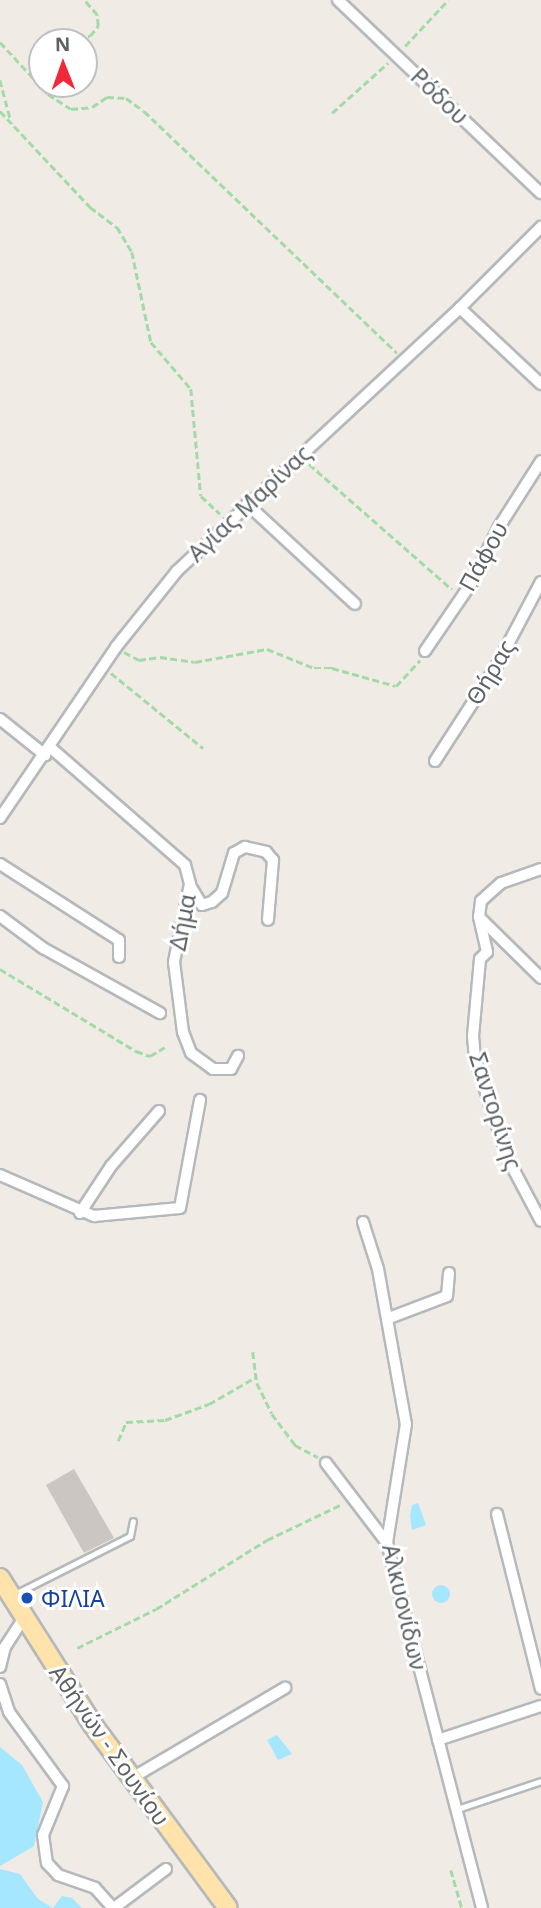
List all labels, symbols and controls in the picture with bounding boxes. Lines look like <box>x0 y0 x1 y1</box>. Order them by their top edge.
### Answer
north arrow <box>28 28 98 98</box>
text: N <box>55 31 71 57</box>
street label: Ρόδου <box>406 62 474 130</box>
street label: Αγίας Μαρίνας <box>182 439 316 567</box>
street label: Πάφου <box>453 516 513 596</box>
street label: Θήρας <box>460 634 520 710</box>
street label: Δήμα <box>163 891 201 953</box>
street label: Σαντορίνης <box>464 1049 528 1173</box>
street label: Αλκυονίδων <box>377 1541 433 1673</box>
place label: ΦΙΛΙΑ <box>41 1584 105 1612</box>
marker: ΦΙΛΙΑ <box>19 1590 35 1606</box>
street label: Αθήνών - Σουνίου <box>44 1659 176 1831</box>

